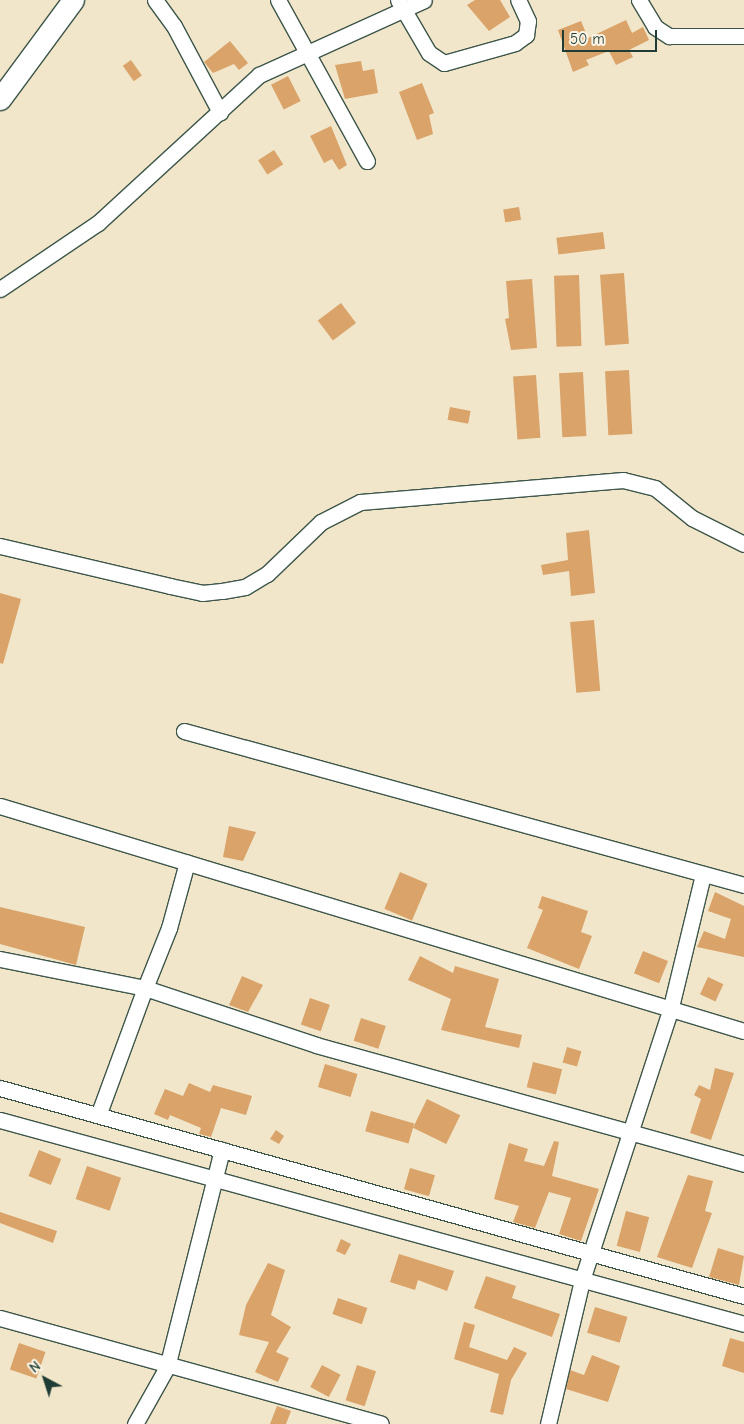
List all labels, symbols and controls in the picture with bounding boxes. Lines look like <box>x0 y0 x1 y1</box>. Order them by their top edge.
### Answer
scale bar <box>564 20 659 52</box>
text: 50 m <box>570 30 605 48</box>
north arrow <box>20 1354 70 1404</box>
text: N <box>26 1358 44 1377</box>

